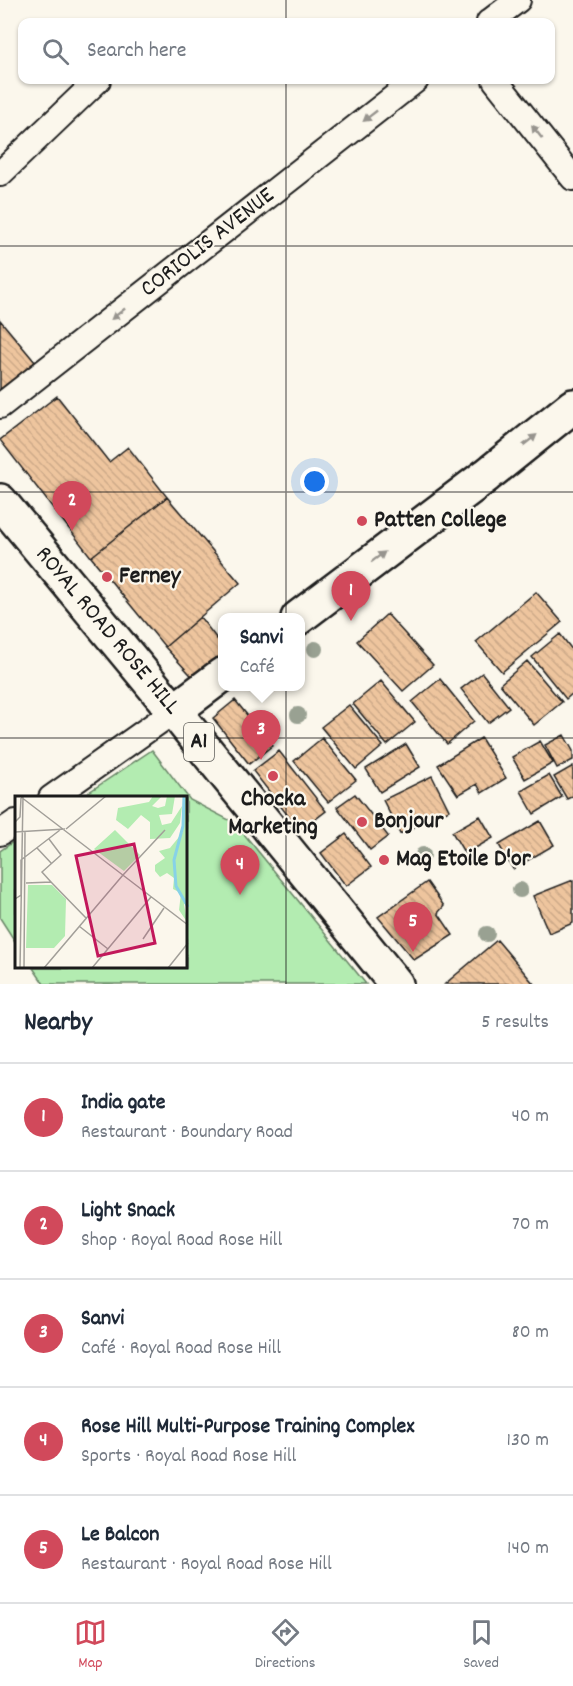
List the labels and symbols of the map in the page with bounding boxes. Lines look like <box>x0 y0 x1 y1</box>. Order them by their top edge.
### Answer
one-way arrow <box>362 109 378 122</box>
one-way arrow <box>530 124 543 140</box>
street label: CORIOLIS AVENUE <box>134 180 282 306</box>
one-way arrow <box>110 307 125 319</box>
one-way arrow <box>522 434 538 447</box>
your location <box>300 467 329 496</box>
pin: 2 <box>52 482 92 531</box>
place label: Patten College <box>374 504 507 538</box>
marker: Patten College <box>355 514 369 528</box>
street label: ROYAL ROAD ROSE HILL <box>26 539 188 723</box>
one-way arrow <box>371 551 386 563</box>
place label: Ferney <box>119 560 182 594</box>
marker: Ferney <box>100 570 114 584</box>
pin: 1 <box>332 572 370 621</box>
pin: 3 <box>242 710 280 760</box>
road number: A1 <box>184 723 214 761</box>
marker: Chocka Marketing <box>266 769 280 783</box>
place label: Chocka Marketing <box>228 783 318 845</box>
inset map <box>15 796 188 969</box>
place label: Bonjour <box>374 805 444 839</box>
marker: Bonjour <box>355 815 369 829</box>
place label: Mag Etoile D'or <box>396 843 532 877</box>
pin: 4 <box>220 846 260 895</box>
marker: Mag Etoile D'or <box>377 853 391 867</box>
pin: 5 <box>394 902 432 952</box>

